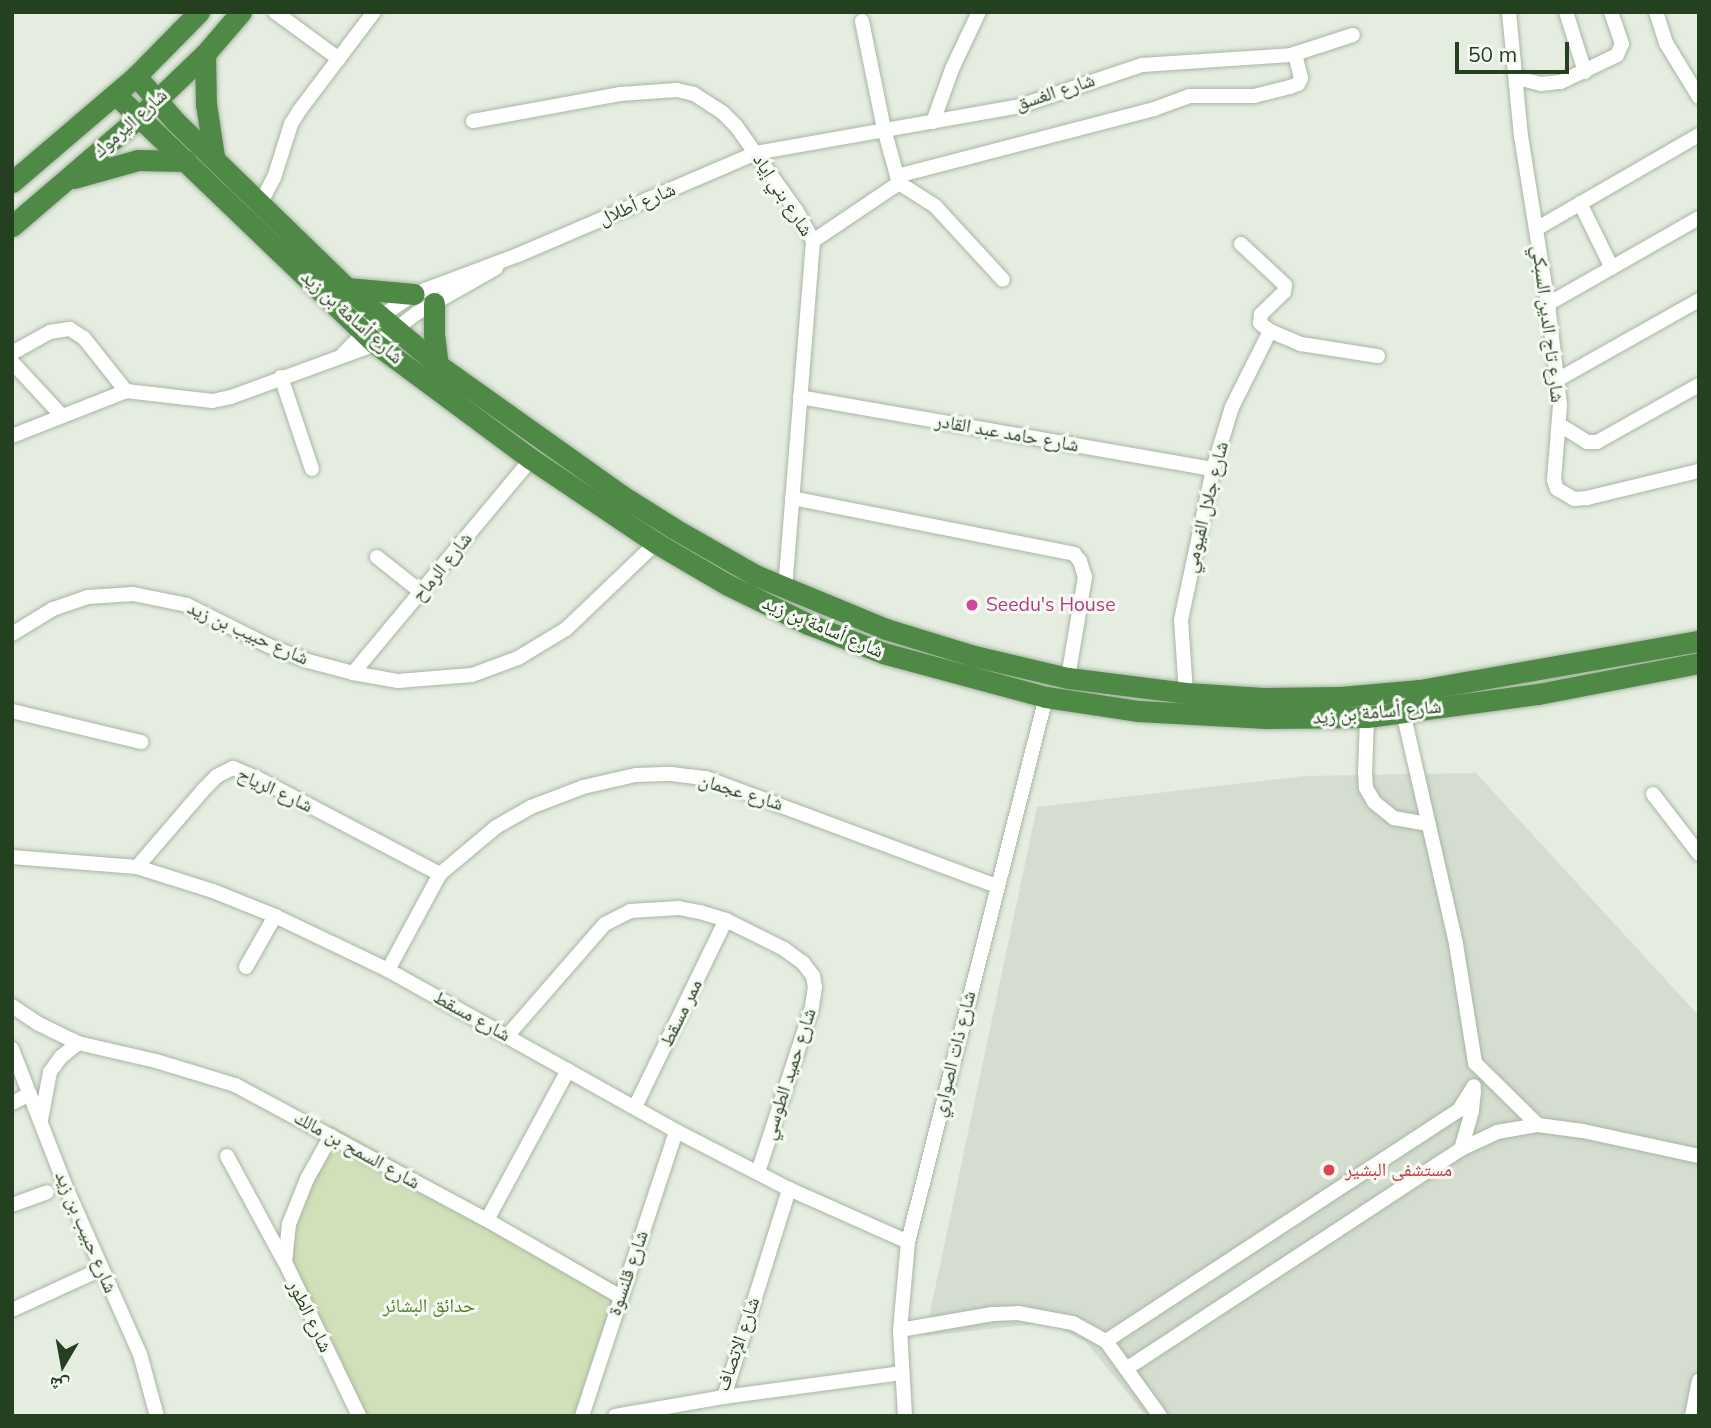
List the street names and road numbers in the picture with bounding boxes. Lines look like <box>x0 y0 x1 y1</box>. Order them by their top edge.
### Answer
street label: شارع الغسق <box>1012 68 1098 116</box>
street label: شارع اليرموك <box>88 84 172 162</box>
street label: شارع بني إياد <box>748 150 818 240</box>
street label: شارع أطلال <box>595 178 679 230</box>
street label: شارع تاج الدين السبكي <box>1527 244 1569 404</box>
street label: شارع أسامة بن زيد <box>296 265 408 369</box>
street label: شارع حامد عبد القادر <box>933 409 1081 457</box>
street label: شارع جلال الفيومي <box>1179 439 1233 575</box>
street label: شارع الرماح <box>407 528 477 606</box>
street label: شارع أسامة بن زيد <box>759 591 887 663</box>
street label: شارع حبيب بن زيد <box>184 596 312 670</box>
street label: شارع أسامة بن زيد <box>1312 695 1442 729</box>
street label: شارع الرياح <box>234 763 316 817</box>
street label: شارع عجمان <box>696 768 786 816</box>
street label: ممر مسقط <box>655 975 707 1051</box>
street label: شارع مسقط <box>430 986 514 1046</box>
street label: شارع ذات الصواري <box>927 989 981 1119</box>
street label: شارع حميد الطوسي <box>757 1005 821 1143</box>
street label: شارع السمح بن مالك <box>290 1106 424 1194</box>
street label: شارع حبيب بن زيد <box>50 1168 122 1296</box>
street label: شارع قلنسوة <box>603 1227 653 1319</box>
street label: شارع الطور <box>283 1276 337 1356</box>
street label: شارع الإتصاف <box>711 1294 765 1394</box>

